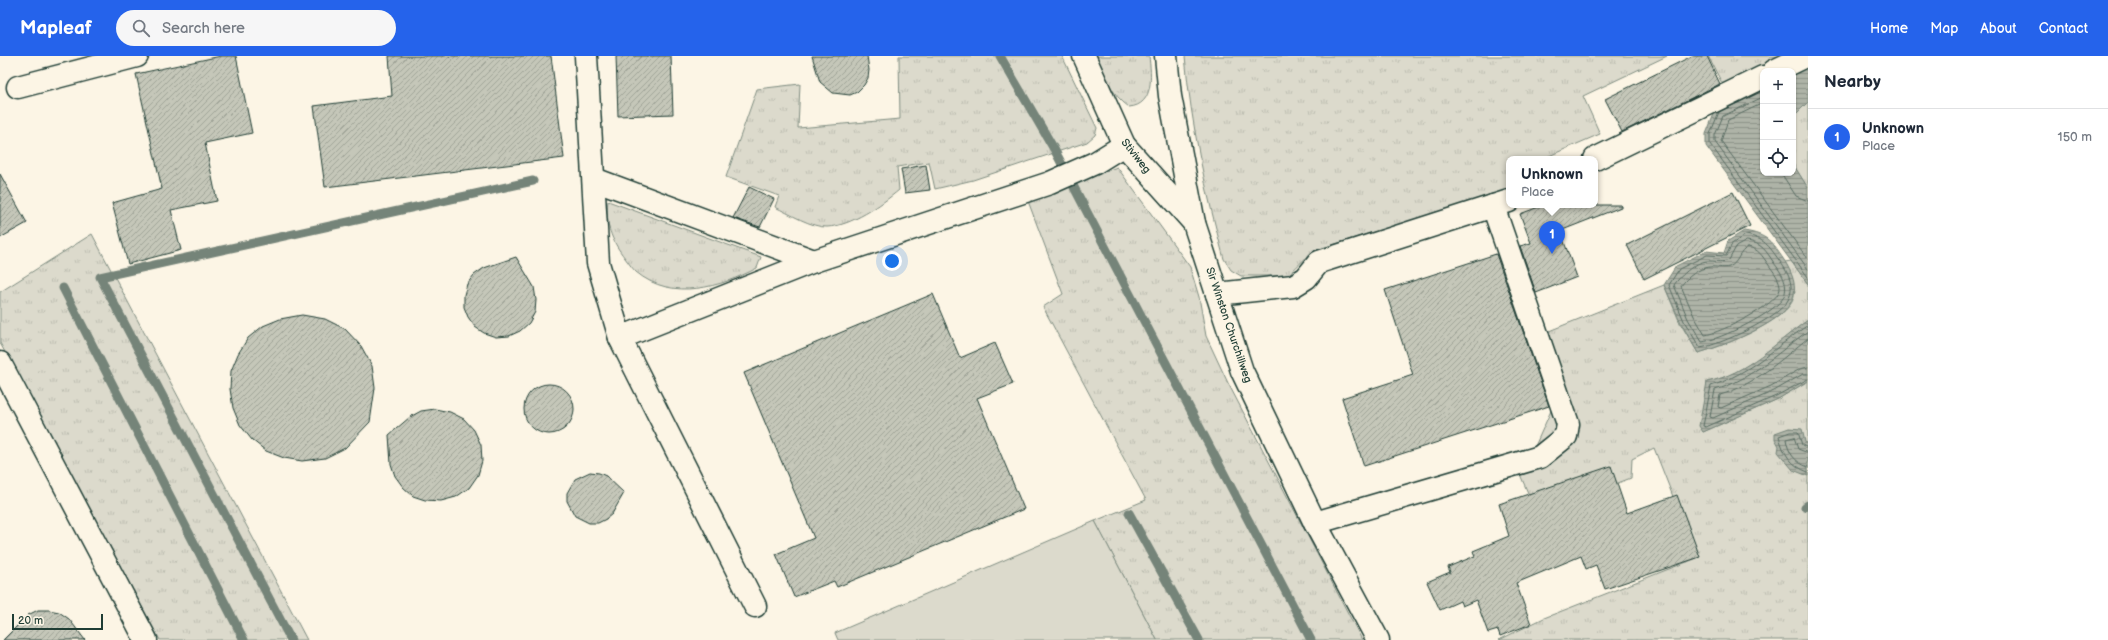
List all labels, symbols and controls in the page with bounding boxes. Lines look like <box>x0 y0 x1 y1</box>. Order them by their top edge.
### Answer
search box <box>116 10 396 46</box>
text: Mapleaf <box>20 17 92 40</box>
icon: search <box>130 17 152 39</box>
text: Search here <box>162 19 245 38</box>
text: Home <box>1870 20 1908 37</box>
text: Map <box>1930 20 1958 37</box>
text: About <box>1980 20 2017 37</box>
text: Contact <box>2039 20 2088 37</box>
map controls <box>1760 68 1796 176</box>
button: + <box>1760 68 1796 104</box>
text: Nearby <box>1824 72 1881 92</box>
button: − <box>1760 104 1796 140</box>
text: Unknown <box>1862 119 1924 138</box>
text: 1 <box>1834 129 1840 145</box>
text: 150 m <box>2058 129 2092 145</box>
street label: Stiviweg <box>1118 136 1154 176</box>
text: Place <box>1862 138 1895 154</box>
button: locate <box>1760 140 1796 176</box>
popup <box>1506 156 1598 208</box>
text: Unknown <box>1521 165 1583 184</box>
text: Place <box>1521 184 1554 200</box>
pin: 1 <box>1539 221 1565 254</box>
your location <box>882 251 902 271</box>
street label: Sir Winston Churchillweg <box>1203 266 1255 384</box>
scale bar <box>12 612 103 631</box>
text: 20 m <box>18 614 43 627</box>

